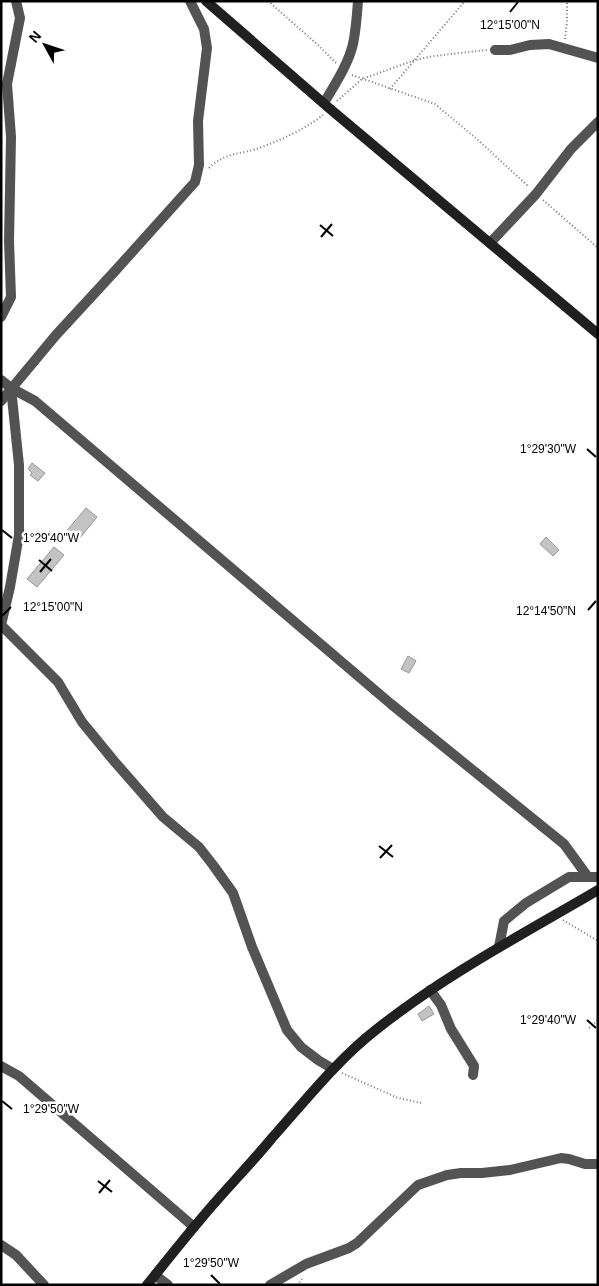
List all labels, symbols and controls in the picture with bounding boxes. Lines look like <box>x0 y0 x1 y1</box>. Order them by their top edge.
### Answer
text: 12°15'00"N <box>480 18 540 32</box>
north arrow <box>20 20 70 70</box>
text: N <box>26 28 44 46</box>
text: 1°29'30"W <box>520 442 577 456</box>
text: 1°29'40"W <box>23 531 80 545</box>
text: 12°15'00"N <box>23 600 83 614</box>
text: 12°14'50"N <box>516 604 576 618</box>
text: 1°29'40"W <box>520 1013 577 1027</box>
text: 1°29'50"W <box>23 1102 80 1116</box>
text: 1°29'50"W <box>183 1256 240 1270</box>

